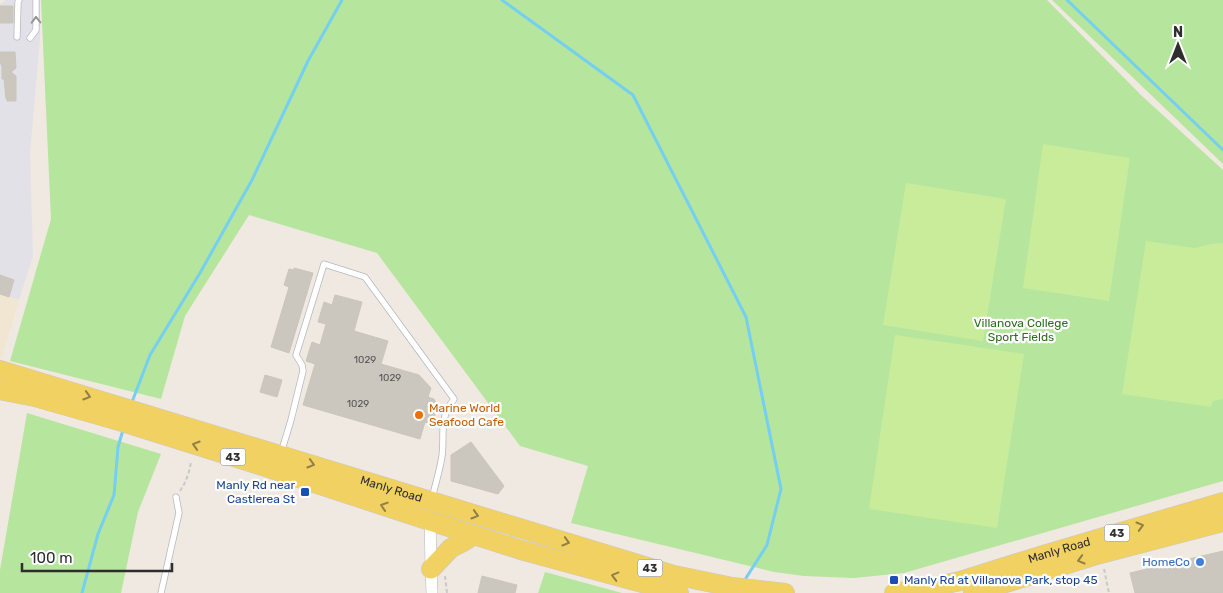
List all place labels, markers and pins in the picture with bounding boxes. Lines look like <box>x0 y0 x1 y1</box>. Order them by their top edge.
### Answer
place label: Marine World Seafood Cafe <box>429 401 504 429</box>
marker: Marine World Seafood Cafe <box>413 409 425 421</box>
place label: Manly Rd near Castlerea St <box>216 478 295 506</box>
marker: Manly Rd near Castlerea St <box>299 486 311 498</box>
place label: HomeCo <box>1142 555 1190 569</box>
marker: HomeCo <box>1194 556 1206 568</box>
place label: Manly Rd at Villanova Park, stop 45 <box>904 573 1098 587</box>
marker: Manly Rd at Villanova Park, stop 45 <box>888 574 900 586</box>

